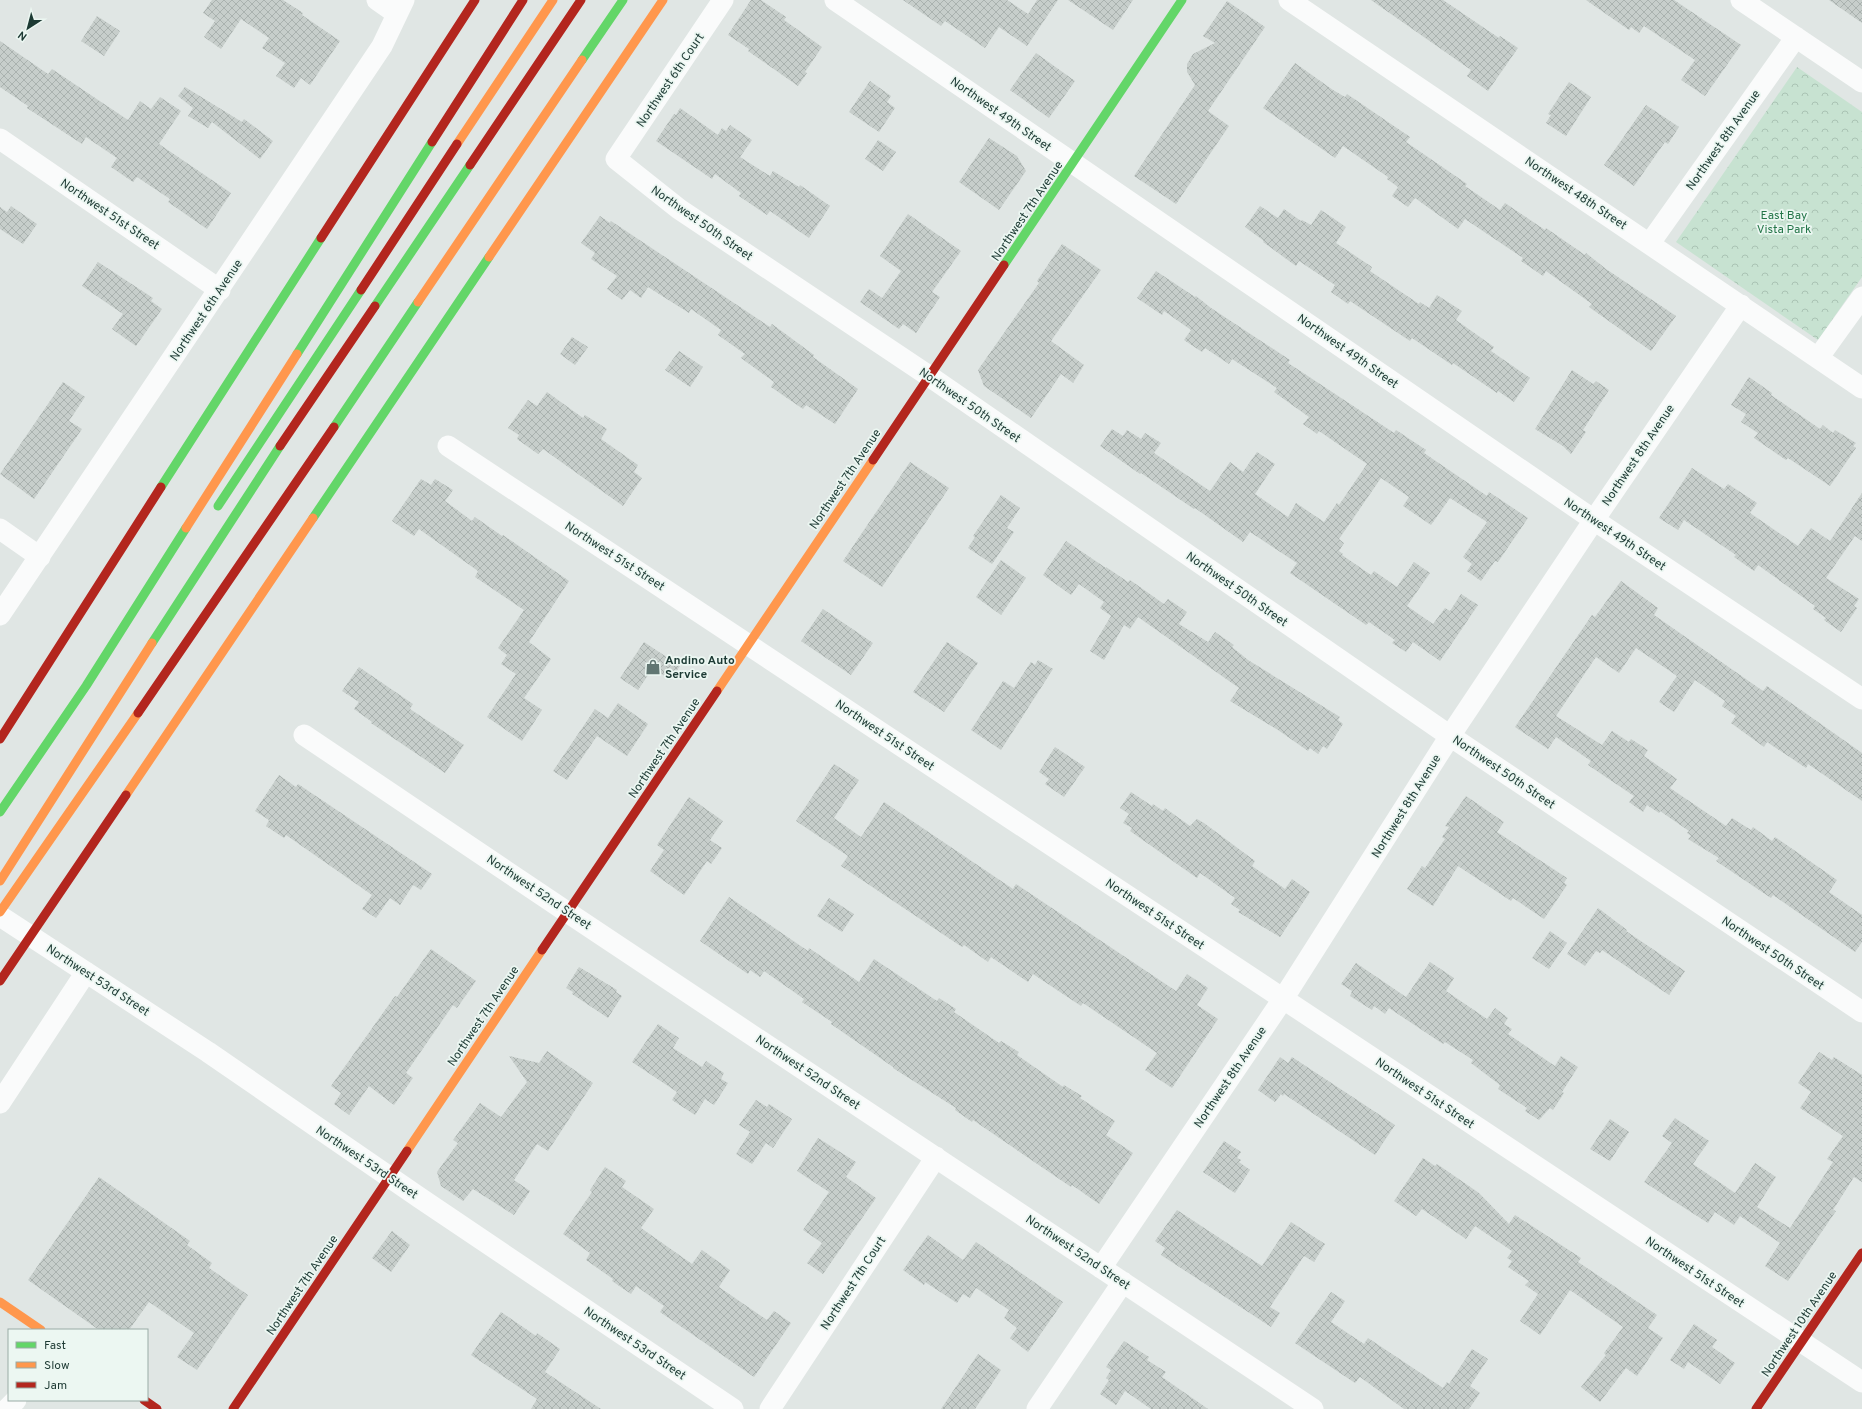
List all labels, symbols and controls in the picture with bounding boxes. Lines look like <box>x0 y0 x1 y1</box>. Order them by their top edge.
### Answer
north arrow <box>8 8 48 48</box>
text: N <box>15 27 30 43</box>
street label: Northwest 6th Court <box>633 30 708 131</box>
street label: Northwest 49th Street <box>947 74 1054 156</box>
street label: Northwest 8th Avenue <box>1683 87 1765 194</box>
street label: Northwest 48th Street <box>1521 154 1630 234</box>
street label: Northwest 7th Avenue <box>988 158 1067 265</box>
street label: Northwest 51st Street <box>57 176 162 254</box>
street label: Northwest 50th Street <box>647 183 755 265</box>
park label: East Bay Vista Park <box>1757 208 1811 238</box>
street label: Northwest 6th Avenue <box>167 257 247 364</box>
street label: Northwest 49th Street <box>1294 311 1401 393</box>
street label: Northwest 50th Street <box>915 365 1023 447</box>
street label: Northwest 8th Avenue <box>1599 402 1679 509</box>
street label: Northwest 7th Avenue <box>806 426 885 533</box>
street label: Northwest 49th Street <box>1560 495 1669 575</box>
street label: Northwest 51st Street <box>561 518 668 595</box>
street label: Northwest 50th Street <box>1182 549 1290 631</box>
place label: Andino Auto Service <box>665 653 735 683</box>
shop icon: Andino Auto Service <box>644 658 662 676</box>
street label: Northwest 7th Avenue <box>625 695 704 802</box>
street label: Northwest 51st Street <box>832 697 937 775</box>
street label: Northwest 50th Street <box>1449 732 1558 813</box>
street label: Northwest 8th Avenue <box>1368 752 1445 861</box>
street label: Northwest 52nd Street <box>483 852 594 934</box>
street label: Northwest 51st Street <box>1102 876 1207 954</box>
street label: Northwest 50th Street <box>1718 913 1827 994</box>
street label: Northwest 53rd Street <box>43 941 152 1020</box>
street label: Northwest 7th Avenue <box>444 963 523 1070</box>
street label: Northwest 8th Avenue <box>1191 1024 1271 1131</box>
street label: Northwest 52nd Street <box>752 1032 863 1114</box>
street label: Northwest 51st Street <box>1372 1055 1477 1133</box>
street label: Northwest 53rd Street <box>312 1123 421 1203</box>
street label: Northwest 52nd Street <box>1022 1212 1133 1294</box>
street label: Northwest 7th Avenue <box>263 1232 342 1339</box>
street label: Northwest 7th Court <box>818 1234 890 1333</box>
street label: Northwest 51st Street <box>1642 1234 1747 1312</box>
street label: Northwest 10th Avenue <box>1758 1269 1841 1381</box>
street label: Northwest 53rd Street <box>580 1304 689 1384</box>
legend <box>8 1329 148 1401</box>
text: Fast <box>44 1338 66 1354</box>
text: Slow <box>44 1358 70 1374</box>
text: Jam <box>44 1378 67 1394</box>

